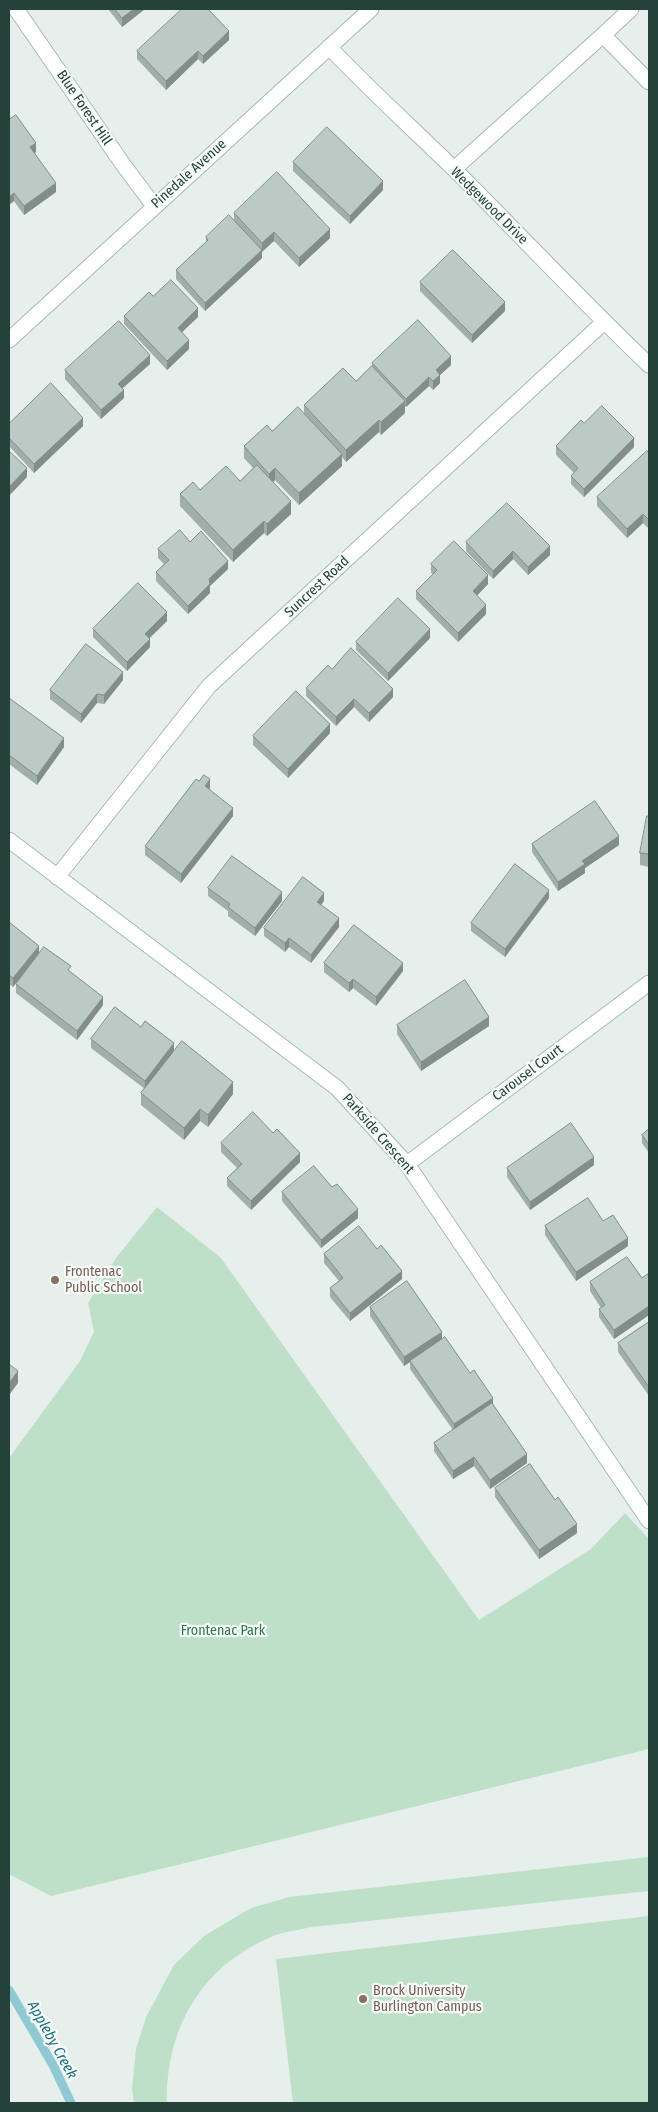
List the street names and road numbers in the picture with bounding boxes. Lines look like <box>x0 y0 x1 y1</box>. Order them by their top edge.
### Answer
street label: Blue Forest Hill <box>53 67 115 149</box>
street label: Pinedale Avenue <box>148 136 230 212</box>
street label: Wedgewood Drive <box>447 164 531 248</box>
street label: Suncrest Road <box>281 553 353 621</box>
street label: Carousel Court <box>489 1041 567 1105</box>
street label: Parkside Crescent <box>339 1090 417 1178</box>

